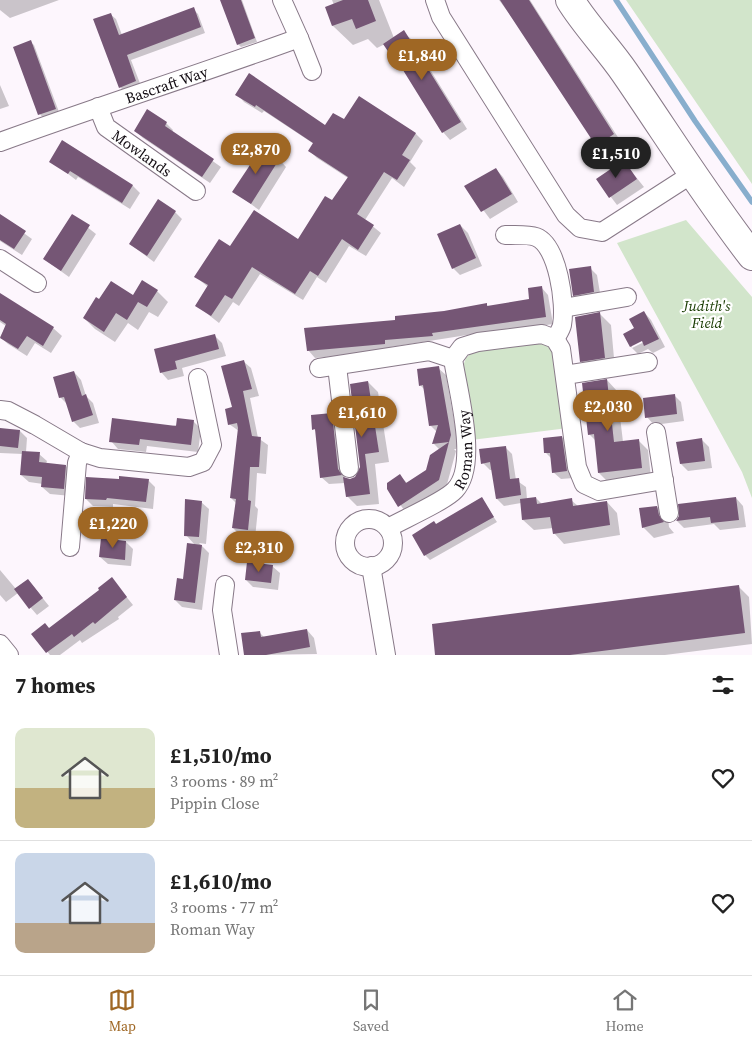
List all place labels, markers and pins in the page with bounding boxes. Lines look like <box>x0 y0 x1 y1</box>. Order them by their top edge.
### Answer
pin: £1,840 <box>381 38 463 81</box>
pin: £2,870 <box>215 132 297 175</box>
pin: £1,510 <box>575 136 657 179</box>
pin: £2,030 <box>567 390 649 432</box>
pin: £1,610 <box>321 396 403 438</box>
pin: £1,220 <box>72 506 154 549</box>
pin: £2,310 <box>218 530 300 573</box>

